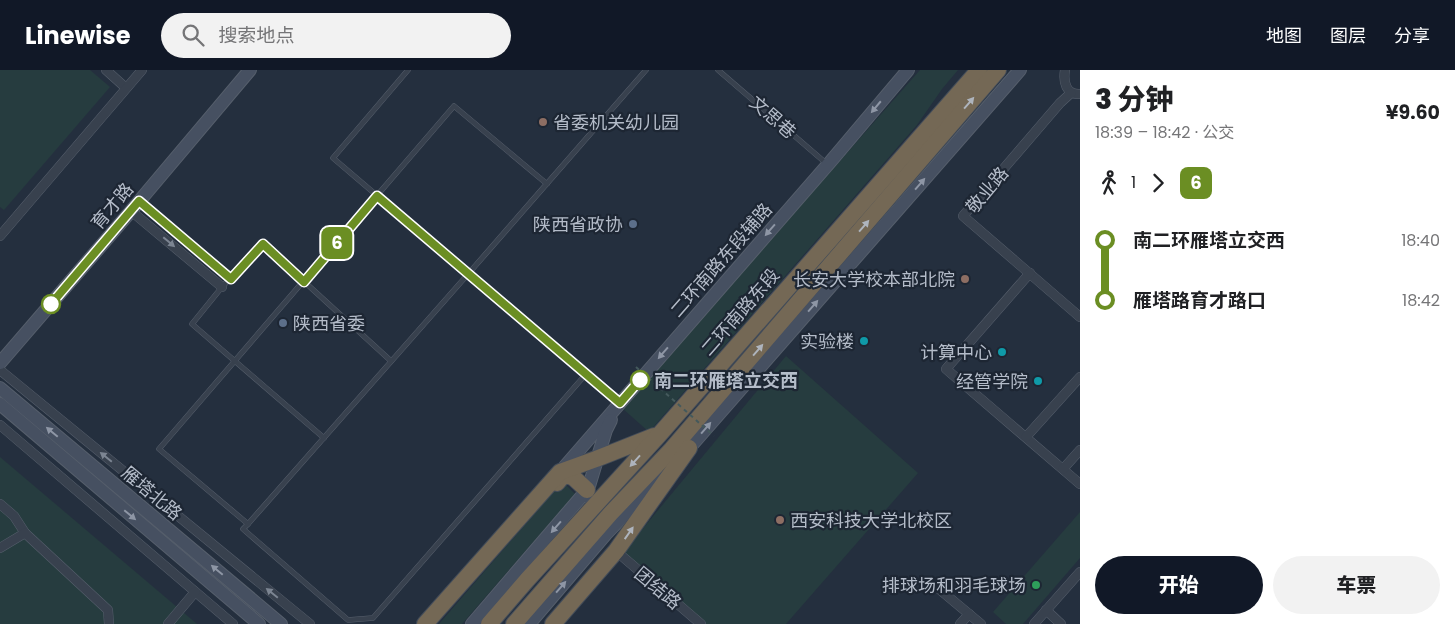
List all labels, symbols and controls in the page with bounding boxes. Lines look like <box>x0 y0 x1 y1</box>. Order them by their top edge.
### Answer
search box <box>161 13 511 58</box>
text: Linewise <box>25 19 131 52</box>
icon: search <box>179 21 207 49</box>
text: 搜索地点 <box>219 22 295 49</box>
text: 地图 <box>1266 23 1302 48</box>
text: 图层 <box>1330 23 1366 48</box>
text: 分享 <box>1394 23 1430 48</box>
text: 3 分钟 <box>1095 80 1173 119</box>
street label: 文思巷 <box>744 90 802 144</box>
one-way arrow <box>964 97 975 110</box>
text: ¥9.60 <box>1386 99 1440 126</box>
one-way arrow <box>871 101 882 113</box>
place label: 省委机关幼儿园 <box>553 110 679 135</box>
marker: 省委机关幼儿园 <box>537 116 549 128</box>
text: 18:39 – 18:42 · 公交 <box>1095 121 1234 144</box>
street label: 敬业路 <box>960 161 1014 219</box>
icon: walk <box>1095 169 1123 197</box>
icon: forward <box>1144 169 1172 197</box>
text: 6 <box>1190 170 1202 195</box>
text: 1 <box>1131 171 1136 194</box>
street label: 育才路 <box>85 177 139 235</box>
one-way arrow <box>914 178 926 190</box>
street label: 二环南路东段辅路 <box>666 199 776 321</box>
place label: 陕西省政协 <box>533 212 623 237</box>
marker: 陕西省政协 <box>627 218 639 230</box>
one-way arrow <box>858 220 869 233</box>
one-way arrow <box>764 224 776 236</box>
line badge: 6 <box>321 227 353 259</box>
text: 南二环雁塔立交西 <box>1133 227 1285 254</box>
text: 18:40 <box>1401 229 1440 252</box>
text: 6 <box>331 230 343 255</box>
one-way arrow <box>162 236 174 248</box>
street label: 二环南路东段 <box>696 264 784 360</box>
place label: 长安大学校本部北院 <box>793 267 955 292</box>
marker: 长安大学校本部北院 <box>959 273 971 285</box>
text: 雁塔路育才路口 <box>1133 287 1266 314</box>
text: 18:42 <box>1402 289 1440 312</box>
unlabelled marker <box>41 294 61 314</box>
one-way arrow <box>807 300 818 312</box>
place label: 陕西省委 <box>293 311 365 336</box>
marker: 陕西省委 <box>277 317 289 329</box>
place label: 实验楼 <box>800 329 854 354</box>
marker: 实验楼 <box>858 335 870 347</box>
place label: 计算中心 <box>920 340 992 365</box>
one-way arrow <box>752 343 763 356</box>
one-way arrow <box>658 346 669 359</box>
marker: 计算中心 <box>996 346 1008 358</box>
place label: 南二环雁塔立交西 <box>654 368 798 393</box>
place label: 经管学院 <box>956 369 1028 394</box>
marker: 南二环雁塔立交西 <box>630 370 650 390</box>
marker: 经管学院 <box>1032 375 1044 387</box>
one-way arrow <box>700 423 712 435</box>
one-way arrow <box>47 426 59 438</box>
one-way arrow <box>100 451 113 462</box>
one-way arrow <box>629 455 641 467</box>
street label: 雁塔北路 <box>116 460 188 526</box>
place label: 西安科技大学北校区 <box>790 508 952 533</box>
one-way arrow <box>124 509 137 520</box>
marker: 西安科技大学北校区 <box>774 514 786 526</box>
one-way arrow <box>550 521 561 534</box>
one-way arrow <box>624 526 634 540</box>
button: 开始 <box>1095 556 1263 614</box>
button: 车票 <box>1273 556 1440 614</box>
street label: 团结路 <box>629 561 687 615</box>
one-way arrow <box>211 565 224 576</box>
place label: 排球场和羽毛球场 <box>882 573 1026 598</box>
marker: 排球场和羽毛球场 <box>1030 579 1042 591</box>
one-way arrow <box>555 581 566 593</box>
one-way arrow <box>266 588 279 599</box>

